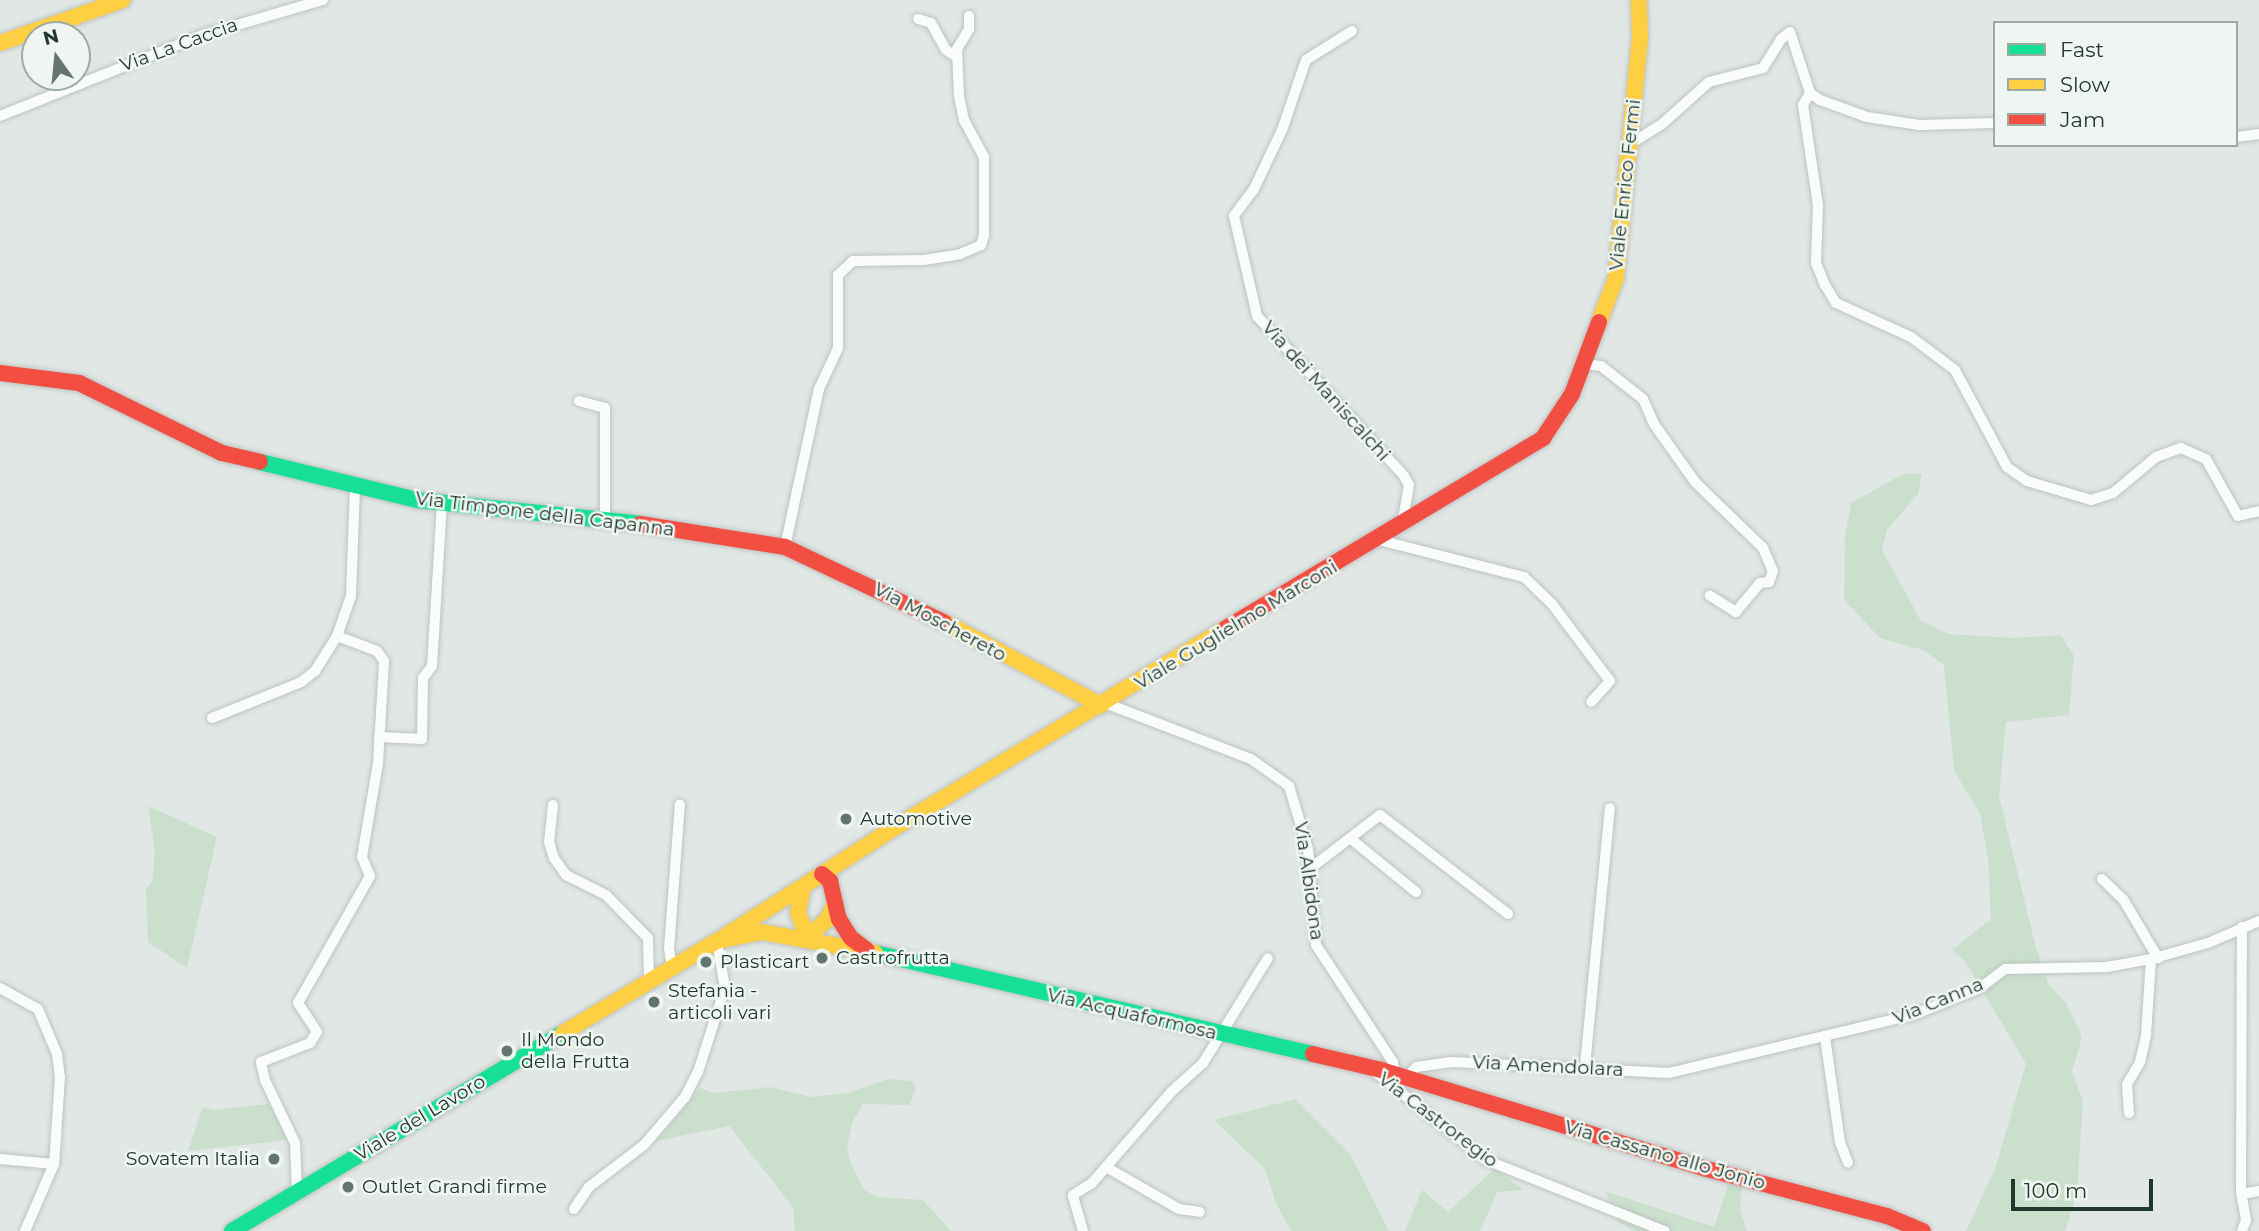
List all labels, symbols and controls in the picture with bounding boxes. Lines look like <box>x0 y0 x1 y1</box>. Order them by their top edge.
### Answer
street label: Via La Caccia <box>117 13 241 77</box>
north arrow <box>21 21 91 91</box>
legend <box>1993 21 2238 147</box>
text: N <box>41 24 61 50</box>
text: Fast <box>2060 37 2104 62</box>
text: Slow <box>2060 72 2110 97</box>
street label: Viale Enrico Fermi <box>1605 98 1645 272</box>
text: Jam <box>2060 107 2105 132</box>
street label: Via dei Maniscalchi <box>1257 316 1395 466</box>
street label: Via Timpone della Capanna <box>414 487 676 541</box>
street label: Viale Guglielmo Marconi <box>1131 555 1341 695</box>
street label: Via Moschereto <box>870 578 1010 666</box>
place label: Automotive <box>860 808 972 830</box>
marker: Automotive <box>838 811 854 827</box>
street label: Via Albidona <box>1289 820 1329 942</box>
place label: Castrofrutta <box>836 947 950 969</box>
marker: Castrofrutta <box>814 950 830 966</box>
place label: Plasticart <box>720 951 810 973</box>
marker: Plasticart <box>698 954 714 970</box>
street label: Via Canna <box>1889 973 1987 1029</box>
place label: Stefania - articoli vari <box>668 980 771 1024</box>
street label: Via Acquaformosa <box>1045 983 1219 1045</box>
marker: Stefania - articoli vari <box>646 994 662 1010</box>
place label: Il Mondo della Frutta <box>521 1029 630 1073</box>
marker: Il Mondo della Frutta <box>499 1043 515 1059</box>
street label: Via Amendolara <box>1472 1051 1624 1081</box>
street label: Via Castroregio <box>1374 1068 1502 1172</box>
street label: Viale del Lavoro <box>350 1070 490 1166</box>
street label: Via Cassano allo Jonio <box>1562 1115 1768 1195</box>
place label: Sovatem Italia <box>126 1148 260 1170</box>
marker: Sovatem Italia <box>266 1151 282 1167</box>
scale bar <box>2014 1164 2156 1208</box>
place label: Outlet Grandi firme <box>362 1176 547 1198</box>
text: 100 m <box>2024 1178 2087 1203</box>
marker: Outlet Grandi firme <box>340 1179 356 1195</box>

